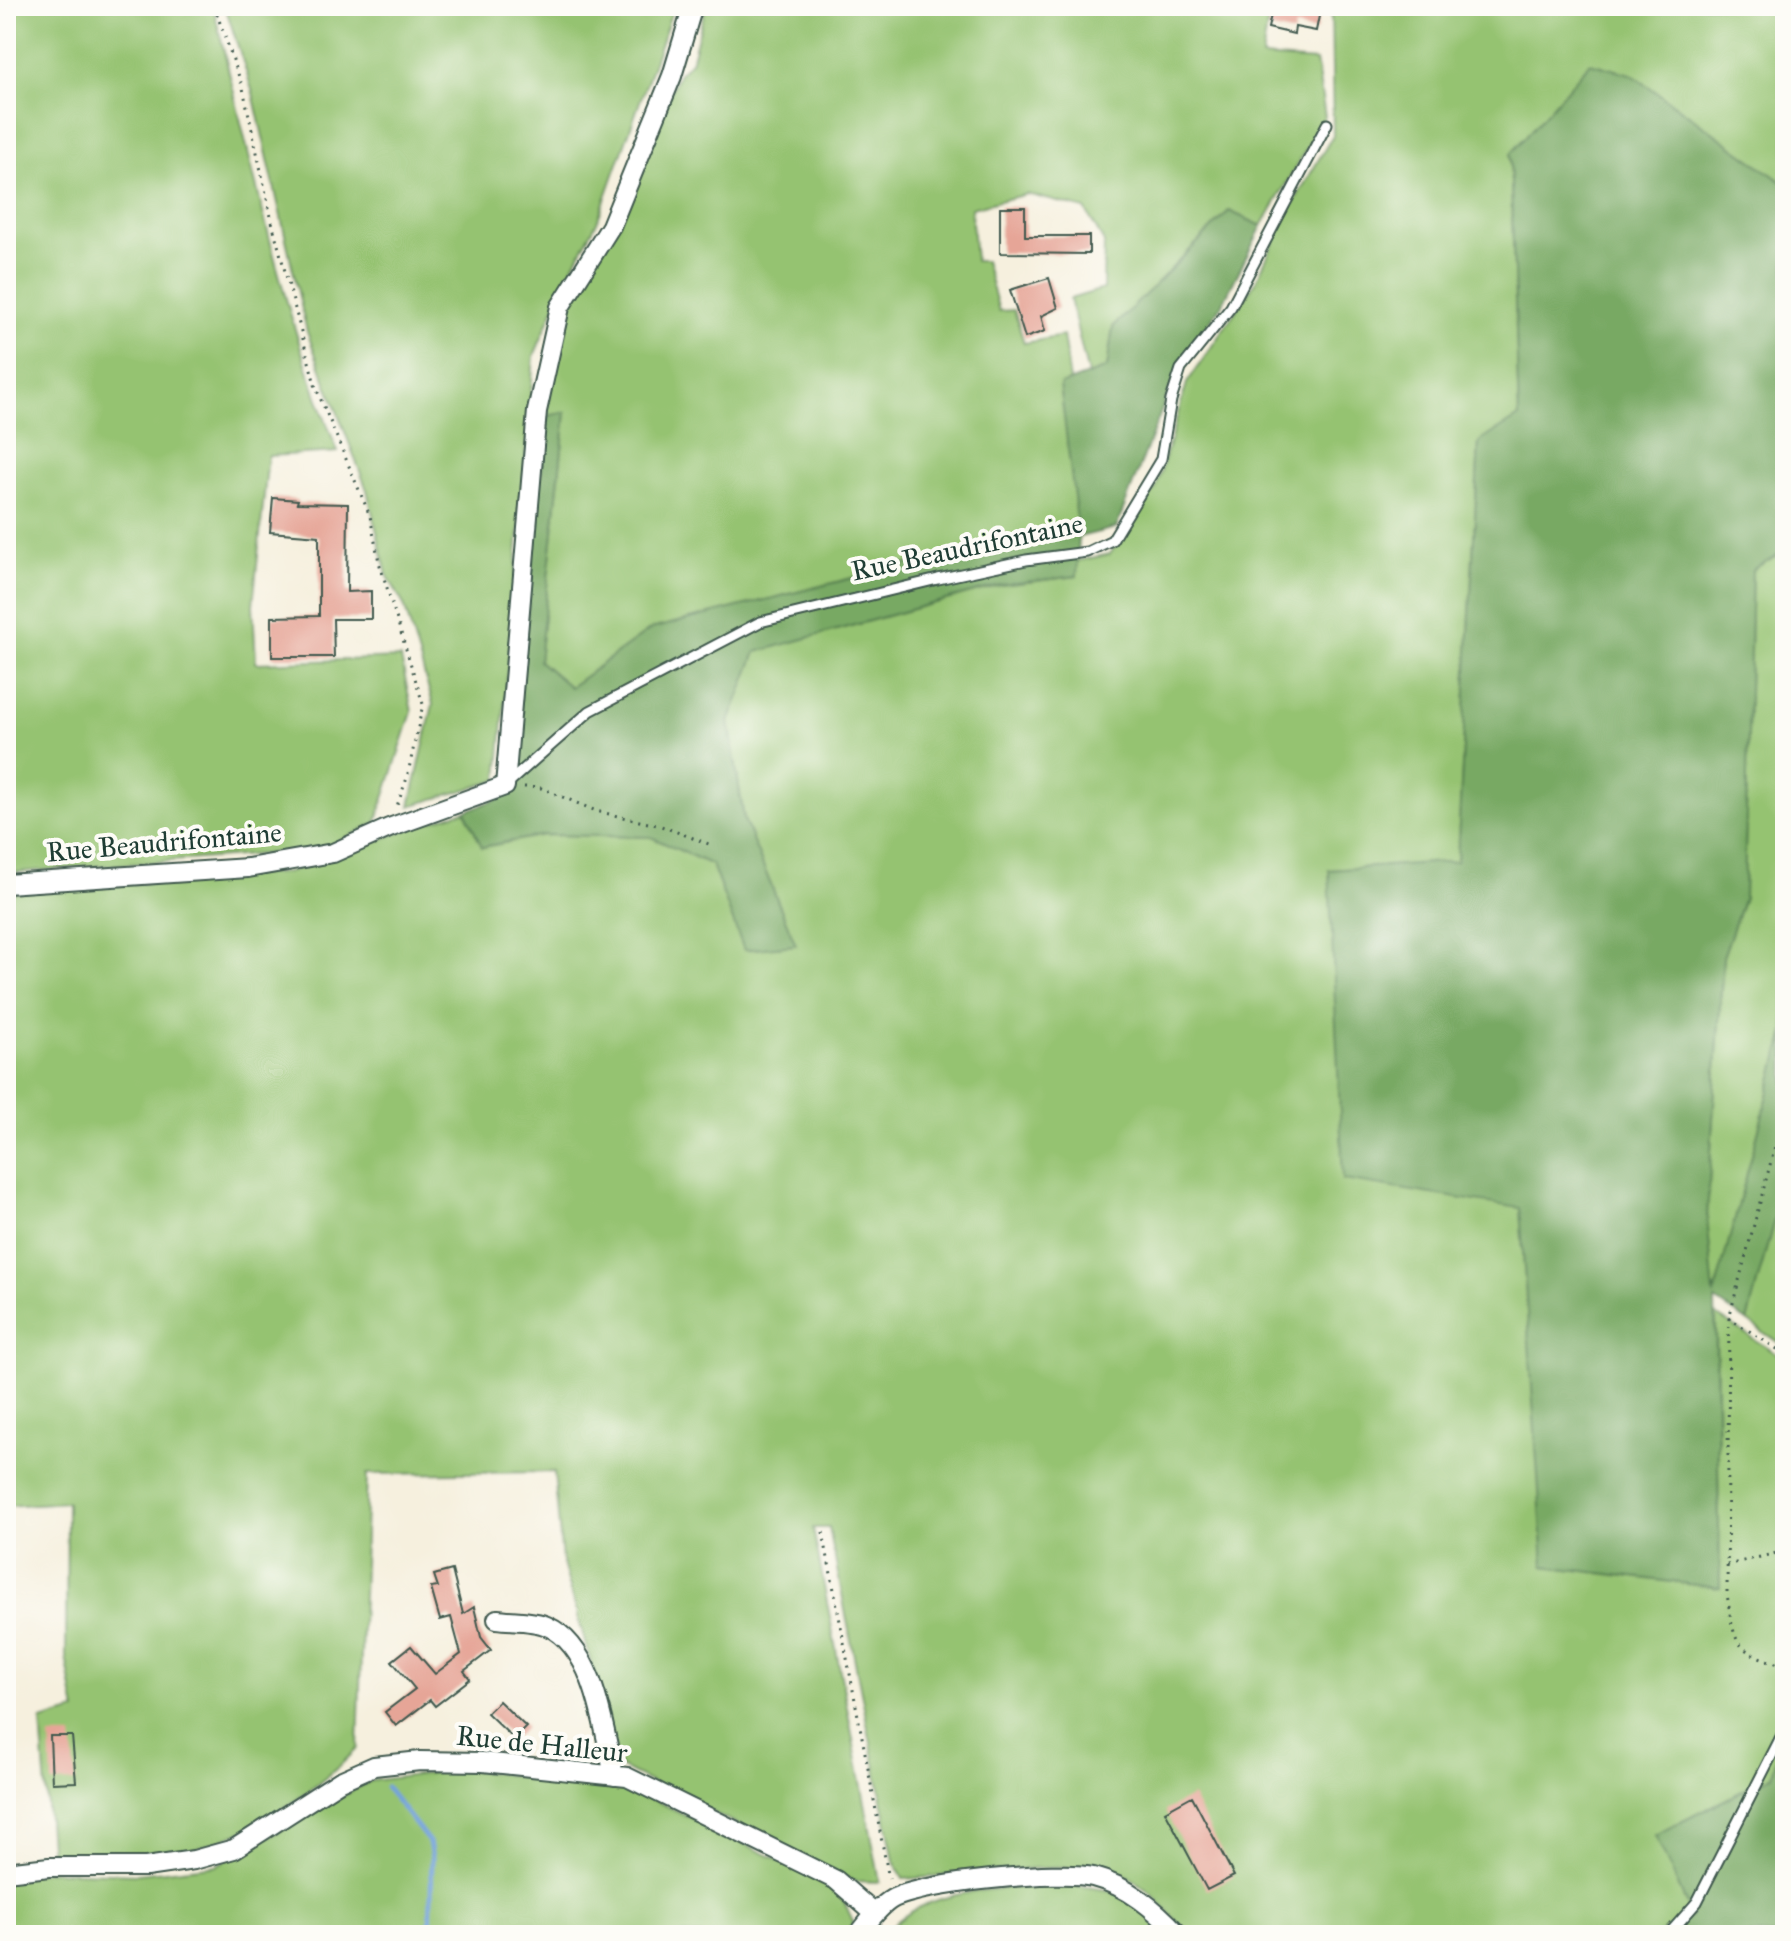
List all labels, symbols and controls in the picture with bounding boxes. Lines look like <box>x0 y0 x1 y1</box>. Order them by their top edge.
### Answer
street label: Rue Beaudrifontaine <box>848 505 1086 589</box>
street label: Rue Beaudrifontaine <box>45 814 283 870</box>
street label: Rue de Halleur <box>455 1718 630 1770</box>

